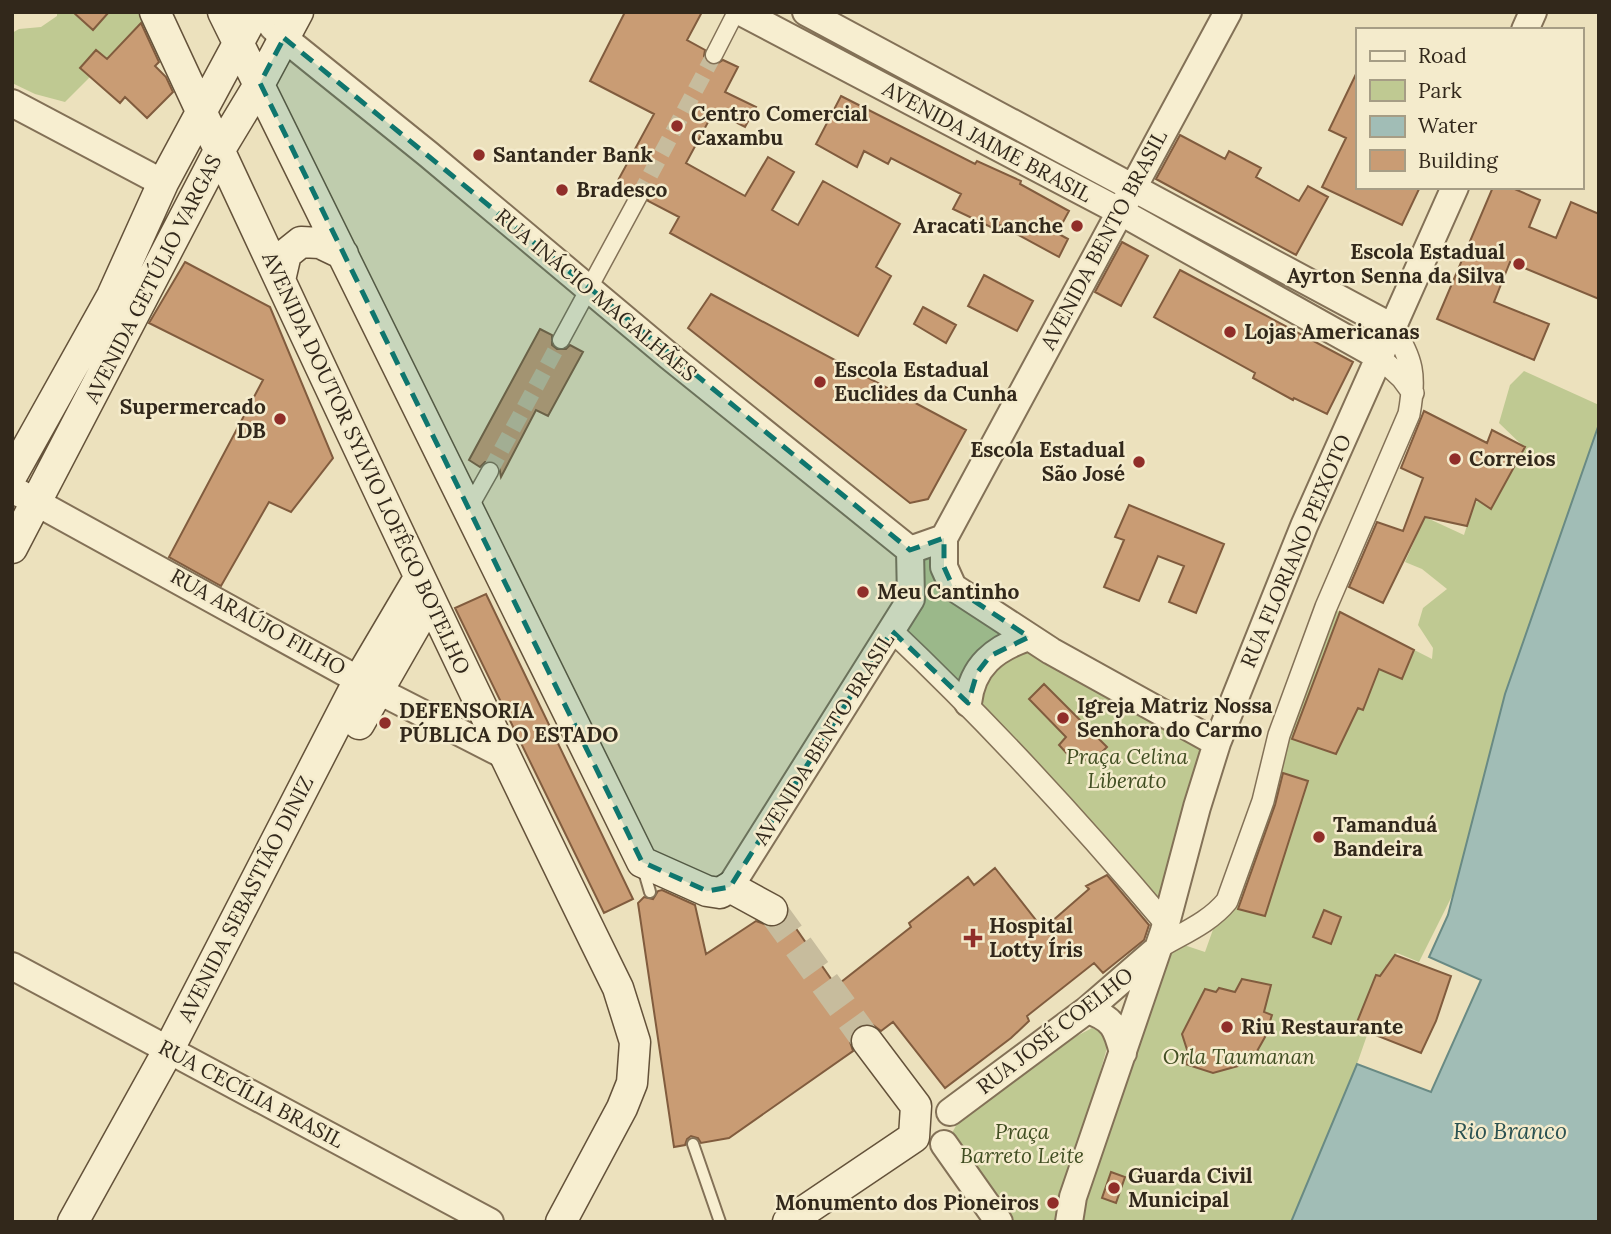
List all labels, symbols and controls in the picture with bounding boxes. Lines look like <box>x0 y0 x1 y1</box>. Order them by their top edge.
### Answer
legend <box>1356 28 1583 189</box>
text: Road <box>1418 42 1467 69</box>
street label: AVENIDA JAIME BRASIL <box>877 75 1096 208</box>
text: Park <box>1418 77 1462 104</box>
place label: Centro Comercial Caxambu <box>691 100 869 151</box>
text: Water <box>1418 112 1477 139</box>
marker: Centro Comercial Caxambu <box>669 118 685 134</box>
street label: AVENIDA BENTO BRASIL <box>1034 125 1173 355</box>
place label: Santander Bank <box>493 141 654 168</box>
marker: Santander Bank <box>471 147 487 163</box>
text: Building <box>1418 147 1498 174</box>
street label: AVENIDA GETÚLIO VARGAS <box>77 150 227 409</box>
place label: Bradesco <box>576 176 668 203</box>
marker: Bradesco <box>554 182 570 198</box>
street label: RUA INÁCIO MAGALHÃES <box>490 202 703 387</box>
place label: Aracati Lanche <box>913 212 1063 239</box>
marker: Aracati Lanche <box>1069 218 1085 234</box>
place label: Escola Estadual Ayrton Senna da Silva <box>1287 238 1505 289</box>
street label: AVENIDA DOUTOR SYLVIO LOFÊGO BOTELHO <box>256 246 477 678</box>
marker: Escola Estadual Ayrton Senna da Silva <box>1511 256 1527 272</box>
place label: Lojas Americanas <box>1244 318 1420 345</box>
marker: Lojas Americanas <box>1222 324 1238 340</box>
place label: Escola Estadual Euclides da Cunha <box>834 356 1018 407</box>
marker: Escola Estadual Euclides da Cunha <box>812 374 828 390</box>
place label: Supermercado DB <box>120 393 266 444</box>
marker: Supermercado DB <box>272 411 288 427</box>
street label: RUA FLORIANO PEIXOTO <box>1234 430 1357 671</box>
place label: Escola Estadual São José <box>970 436 1125 487</box>
place label: Correios <box>1469 445 1556 472</box>
marker: Correios <box>1447 451 1463 467</box>
marker: Escola Estadual São José <box>1131 454 1147 470</box>
street label: RUA ARAÚJO FILHO <box>166 562 351 681</box>
place label: Meu Cantinho <box>877 578 1019 605</box>
marker: Meu Cantinho <box>855 584 871 600</box>
street label: AVENIDA BENTO BRASIL <box>747 628 900 851</box>
place label: Igreja Matriz Nossa Senhora do Carmo <box>1077 692 1273 743</box>
place label: DEFENSORIA PÚBLICA DO ESTADO <box>399 697 618 748</box>
marker: Igreja Matriz Nossa Senhora do Carmo <box>1055 710 1071 726</box>
marker: DEFENSORIA PÚBLICA DO ESTADO <box>377 715 393 731</box>
park label: Praça Celina Liberato <box>1066 743 1188 794</box>
street label: AVENIDA SEBASTIÃO DINIZ <box>171 771 319 1027</box>
place label: Tamanduá Bandeira <box>1333 811 1437 862</box>
marker: Tamanduá Bandeira <box>1311 829 1327 845</box>
place label: Hospital Lotty Íris <box>989 912 1083 963</box>
marker: Hospital Lotty Íris <box>963 928 983 948</box>
street label: RUA JOSÉ COELHO <box>971 961 1138 1100</box>
place label: Riu Restaurante <box>1241 1013 1403 1040</box>
marker: Riu Restaurante <box>1219 1019 1235 1035</box>
street label: RUA CECÍLIA BRASIL <box>154 1033 348 1154</box>
park label: Orla Taumanan <box>1163 1043 1315 1070</box>
water label: Rio Branco <box>1453 1116 1567 1145</box>
park label: Praça Barreto Leite <box>960 1118 1084 1169</box>
place label: Guarda Civil Municipal <box>1128 1162 1253 1213</box>
marker: Guarda Civil Municipal <box>1106 1180 1122 1196</box>
place label: Monumento dos Pioneiros <box>775 1189 1039 1216</box>
marker: Monumento dos Pioneiros <box>1045 1195 1061 1211</box>

